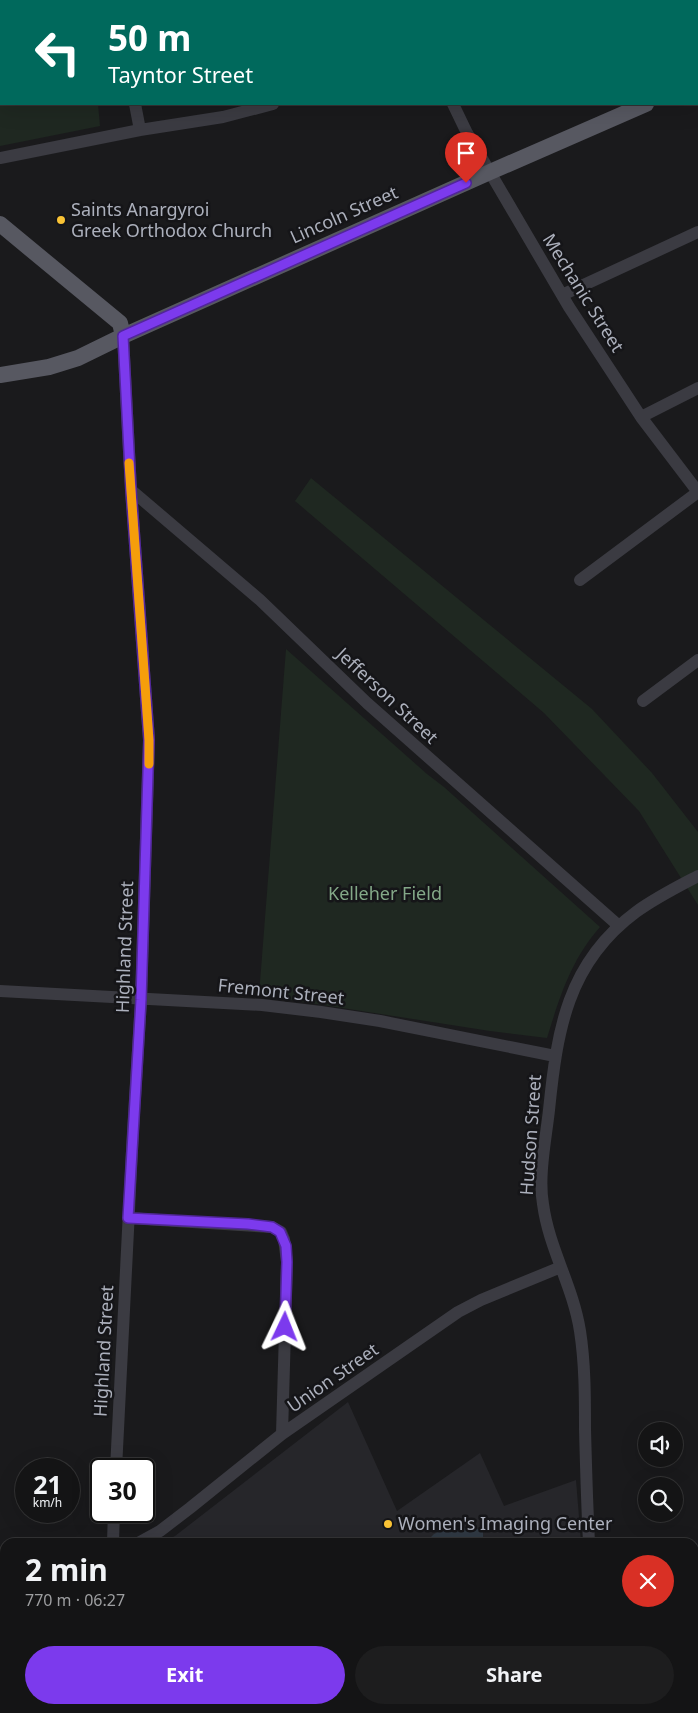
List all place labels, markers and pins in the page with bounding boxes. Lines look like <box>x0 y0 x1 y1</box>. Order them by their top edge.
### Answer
pin <box>445 132 487 183</box>
place label: Saints Anargyroi Greek Orthodox Church <box>71 197 272 242</box>
marker: Saints Anargyroi Greek Orthodox Church <box>55 214 67 226</box>
place label: Women's Imaging Center <box>398 1511 613 1535</box>
marker: Women's Imaging Center <box>382 1518 394 1530</box>

